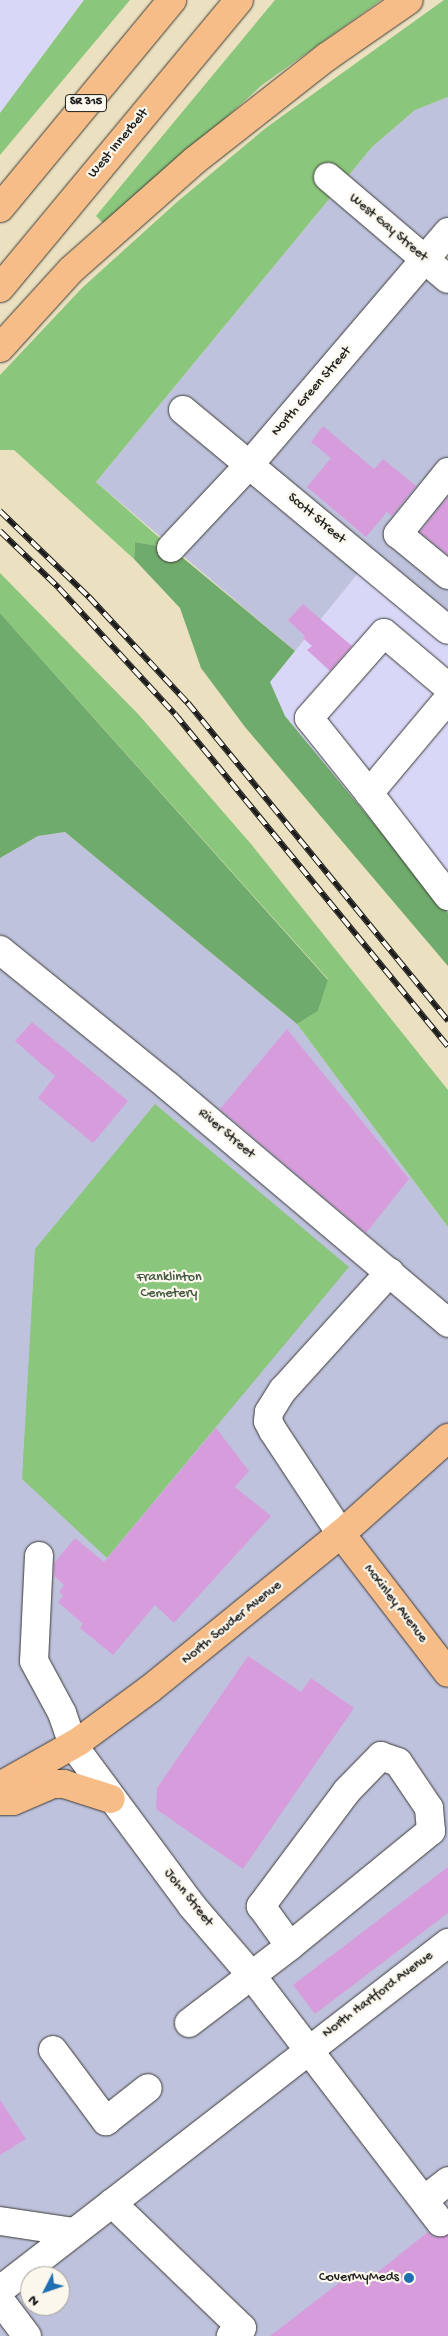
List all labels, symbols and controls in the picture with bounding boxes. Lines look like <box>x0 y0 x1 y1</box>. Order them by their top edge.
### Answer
road number: SR 315 <box>65 94 107 112</box>
street label: West Innerbelt <box>85 106 153 182</box>
street label: West Gay Street <box>345 190 431 266</box>
street label: North Green Street <box>268 344 356 440</box>
street label: Scott Street <box>284 490 348 548</box>
street label: River Street <box>194 1105 258 1163</box>
park label: Franklinton Cemetery <box>136 1270 202 1302</box>
street label: McKinley Avenue <box>359 1562 431 1646</box>
street label: North Souder Avenue <box>179 1577 285 1669</box>
street label: John Street <box>160 1866 216 1930</box>
street label: North Hartford Avenue <box>319 1948 437 2042</box>
north arrow <box>20 2266 70 2316</box>
place label: CoverMyMeds <box>319 2270 399 2286</box>
marker: CoverMyMeds <box>403 2272 415 2284</box>
text: N <box>25 2291 43 2310</box>

